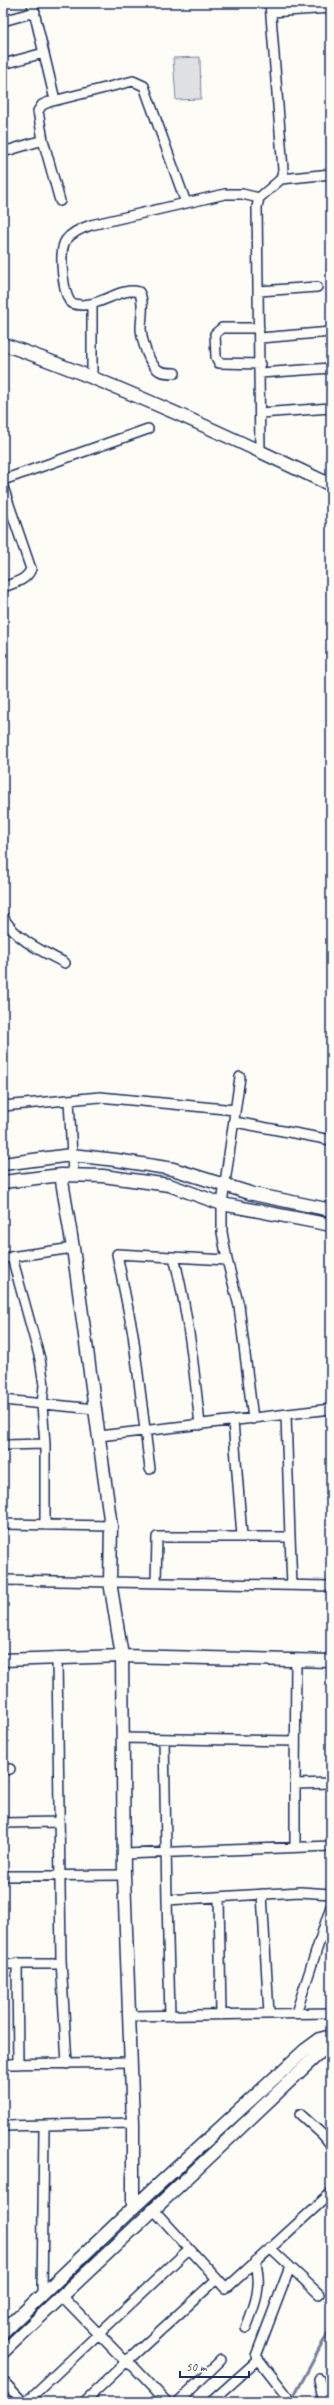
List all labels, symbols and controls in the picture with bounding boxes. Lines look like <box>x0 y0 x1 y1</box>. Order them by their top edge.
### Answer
scale bar <box>180 2353 249 2379</box>
text: 50 m <box>186 2359 208 2375</box>

